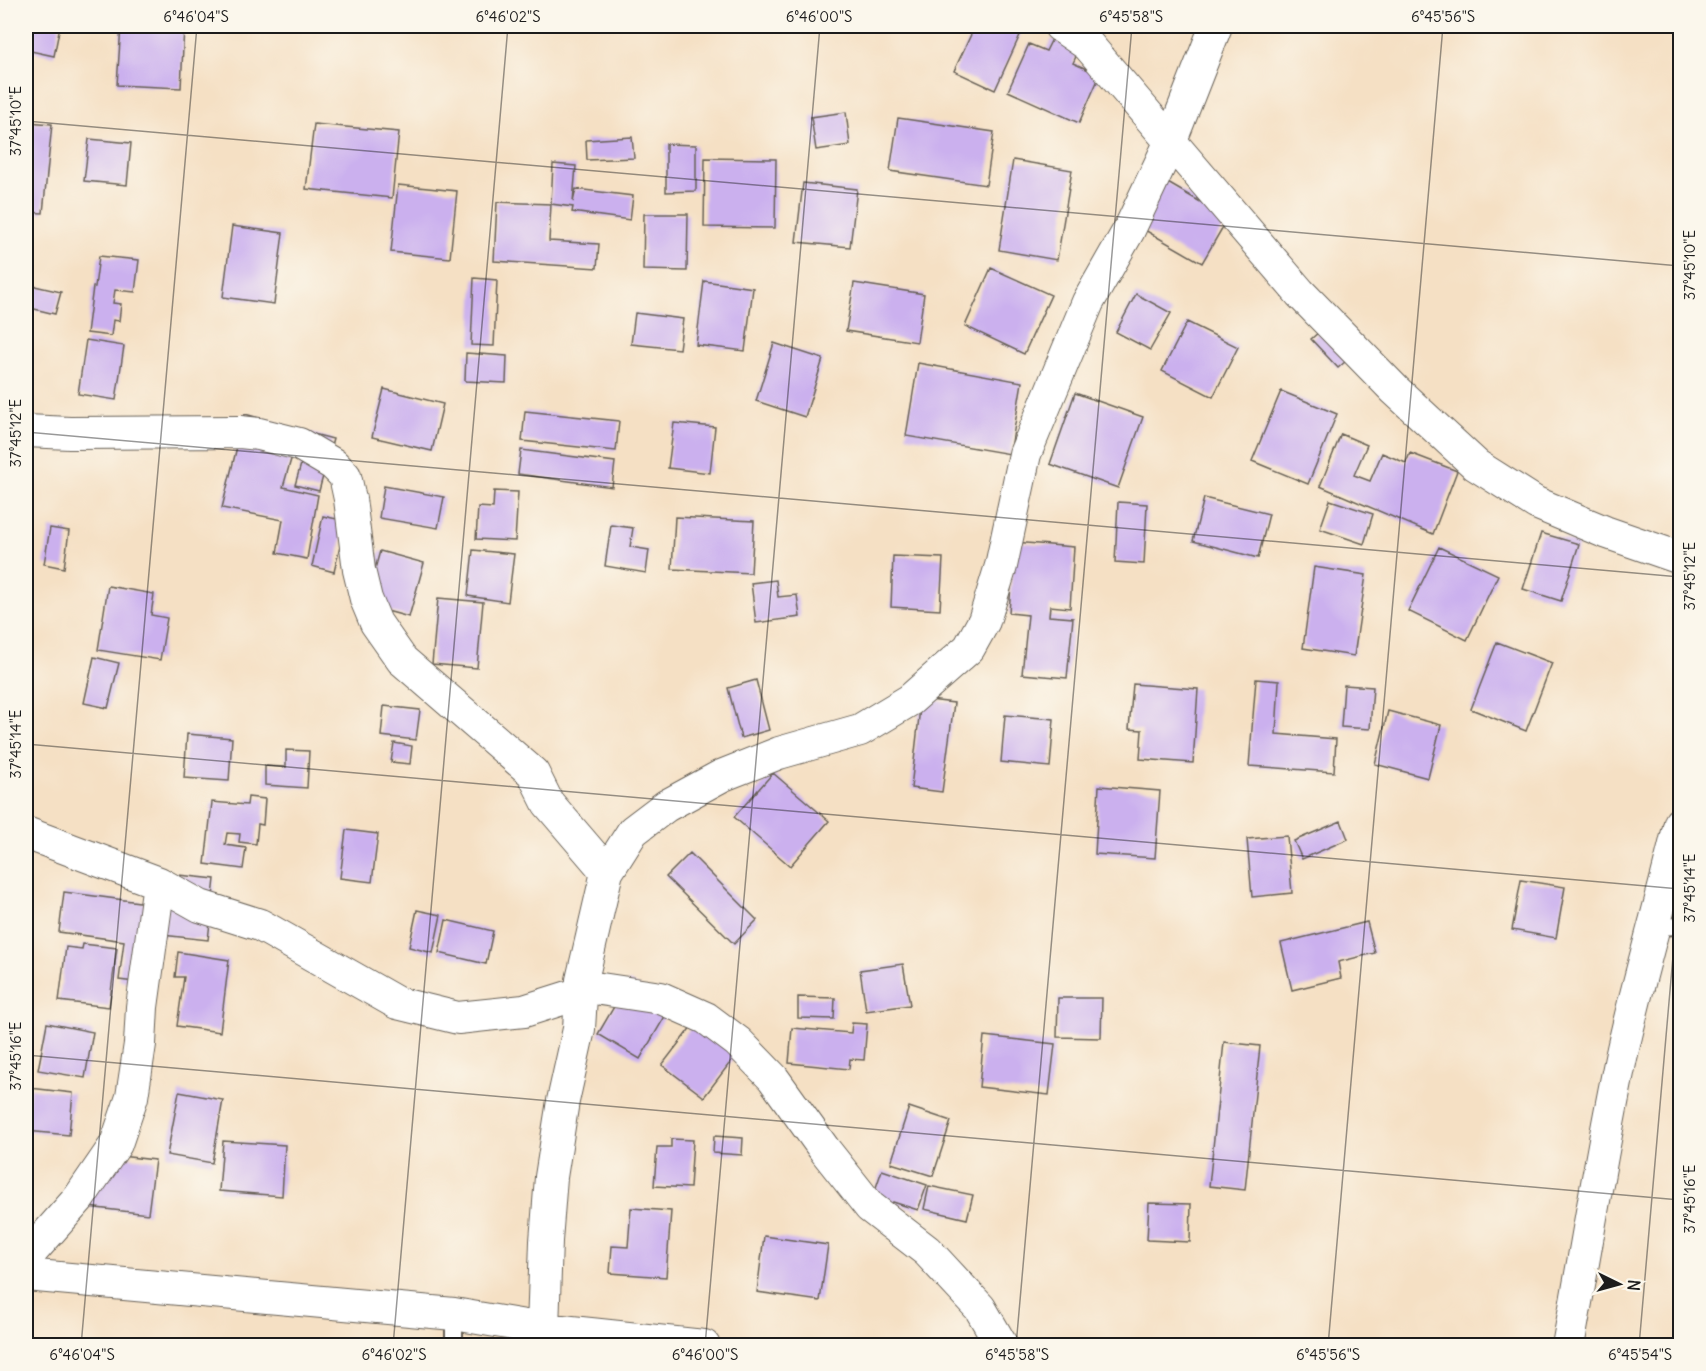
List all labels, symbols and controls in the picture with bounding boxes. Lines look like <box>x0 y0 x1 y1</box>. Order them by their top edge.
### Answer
text: 6°46'04"S <box>163 7 229 26</box>
text: 6°46'02"S <box>475 7 541 26</box>
text: 6°46'00"S <box>786 7 852 26</box>
text: 6°45'58"S <box>1099 7 1163 26</box>
text: 6°45'56"S <box>1411 7 1475 26</box>
text: 37°45'10"E <box>6 86 25 156</box>
text: 37°45'10"E <box>1680 230 1699 300</box>
text: 37°45'12"E <box>6 398 25 467</box>
text: 37°45'12"E <box>1680 541 1699 610</box>
text: 37°45'14"E <box>6 709 25 779</box>
text: 37°45'14"E <box>1680 853 1699 923</box>
text: 37°45'16"E <box>6 1021 25 1091</box>
text: 37°45'16"E <box>1680 1164 1699 1234</box>
north arrow <box>1589 1254 1649 1314</box>
text: N <box>1623 1279 1644 1292</box>
text: 6°46'04"S <box>49 1345 115 1364</box>
text: 6°46'02"S <box>361 1345 427 1364</box>
text: 6°46'00"S <box>672 1345 738 1364</box>
text: 6°45'58"S <box>985 1345 1049 1364</box>
text: 6°45'56"S <box>1296 1345 1360 1364</box>
text: 6°45'54"S <box>1608 1345 1672 1364</box>

